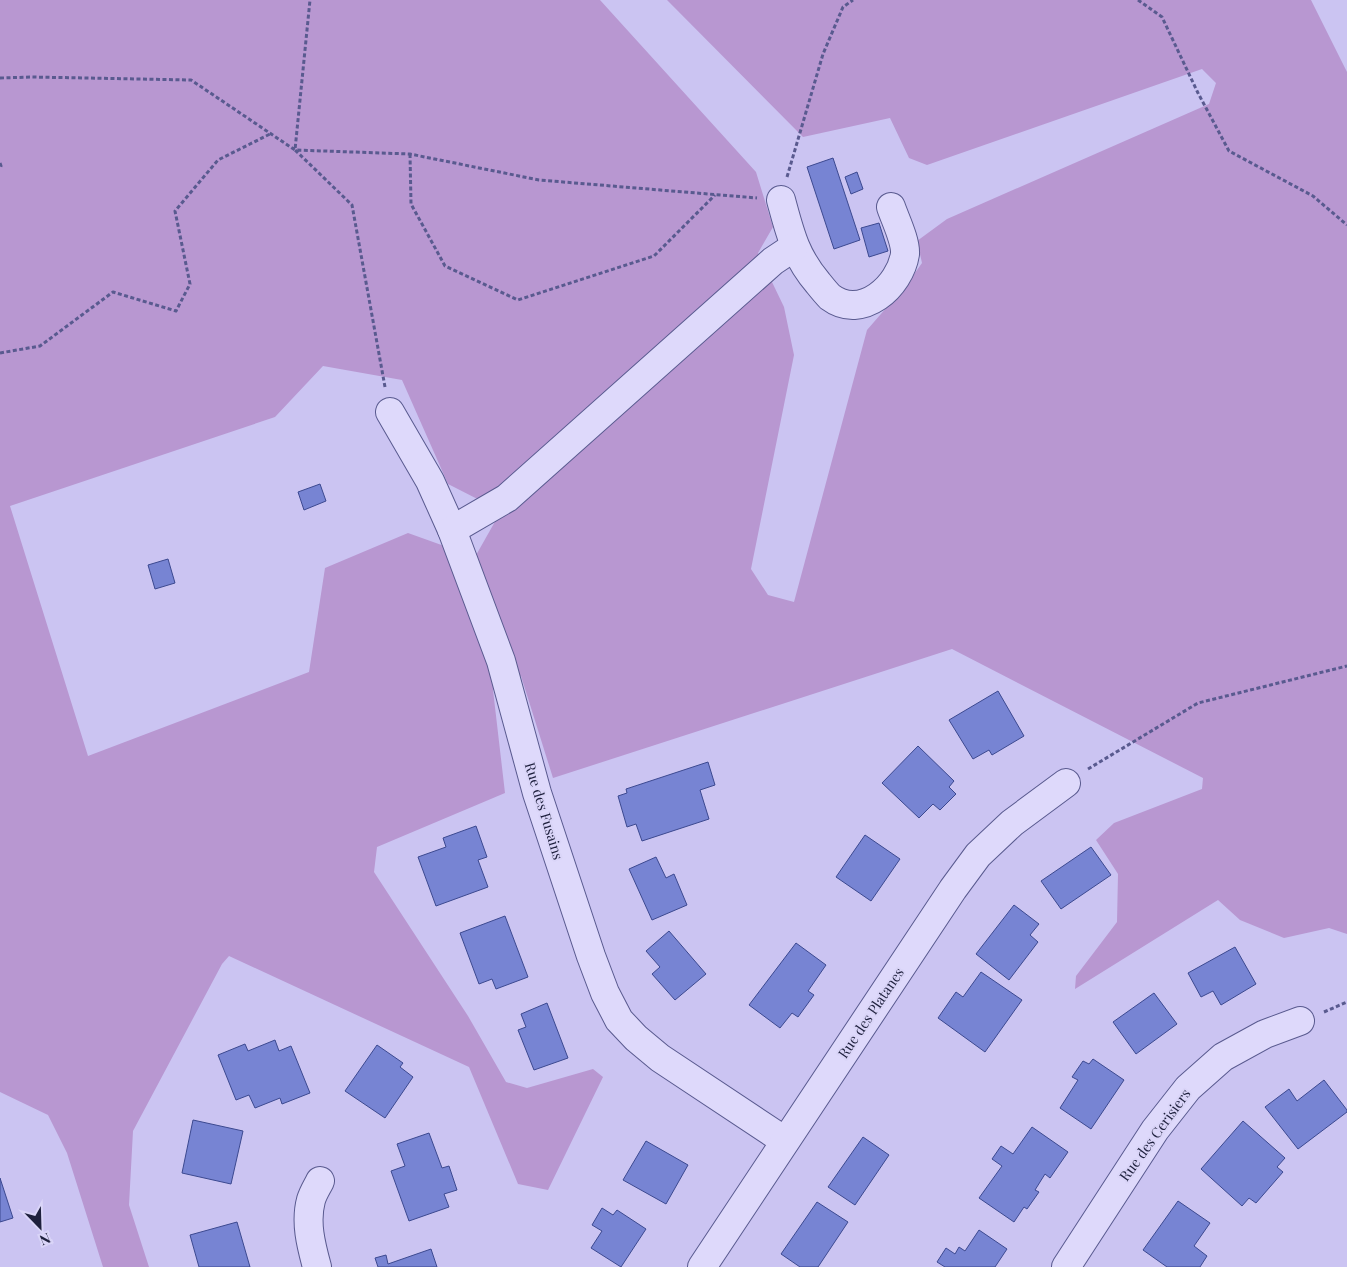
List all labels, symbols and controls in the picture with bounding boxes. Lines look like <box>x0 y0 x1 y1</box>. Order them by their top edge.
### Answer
street label: Rue des Fusains <box>521 760 568 862</box>
street label: Rue des Platanes <box>833 964 908 1062</box>
street label: Rue des Cerisiers <box>1115 1085 1195 1185</box>
north arrow <box>15 1202 65 1252</box>
text: N <box>37 1229 54 1250</box>

